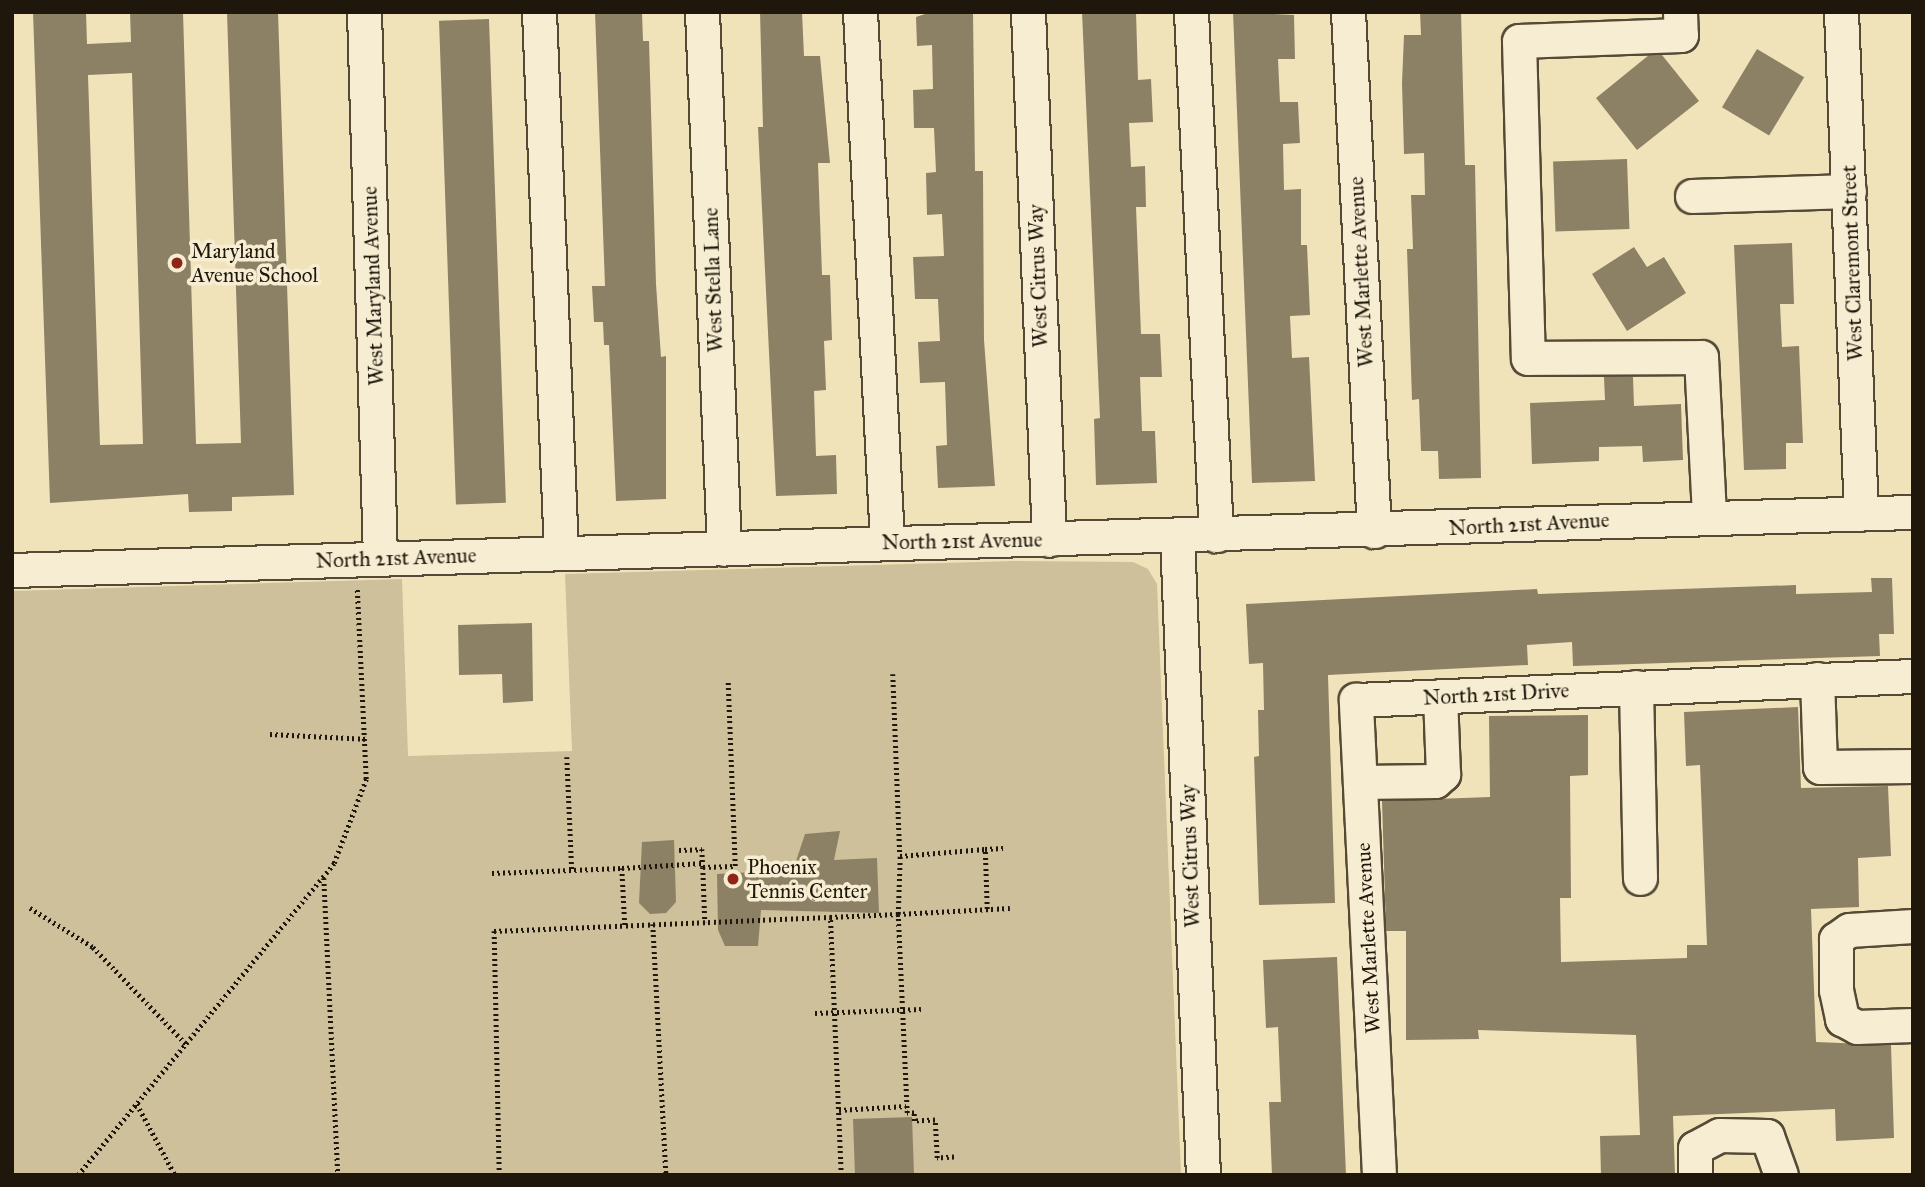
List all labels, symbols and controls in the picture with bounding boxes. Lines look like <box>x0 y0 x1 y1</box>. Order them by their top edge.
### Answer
street label: West Claremont Street <box>1836 164 1868 362</box>
street label: West Marlette Avenue <box>1343 176 1379 368</box>
street label: West Maryland Avenue <box>357 186 389 386</box>
street label: West Citrus Way <box>1023 204 1053 348</box>
street label: West Stella Lane <box>698 207 728 353</box>
place label: Maryland Avenue School <box>191 238 318 288</box>
marker: Maryland Avenue School <box>169 255 185 271</box>
street label: North 21st Avenue <box>1448 507 1610 541</box>
street label: North 21st Avenue <box>881 527 1043 555</box>
street label: North 21st Avenue <box>315 543 477 573</box>
street label: North 21st Drive <box>1422 678 1570 710</box>
street label: West Citrus Way <box>1175 784 1205 928</box>
street label: West Marlette Avenue <box>1350 842 1386 1034</box>
place label: Phoenix Tennis Center <box>747 854 867 904</box>
marker: Phoenix Tennis Center <box>725 871 741 887</box>

